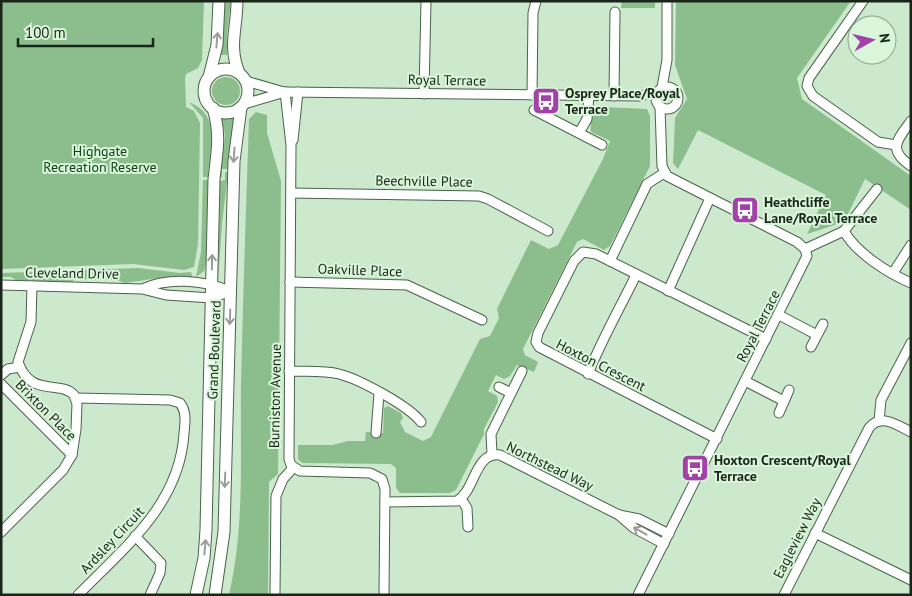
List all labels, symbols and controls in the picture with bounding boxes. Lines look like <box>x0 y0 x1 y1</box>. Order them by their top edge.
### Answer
scale bar <box>18 15 152 47</box>
north arrow <box>847 15 897 65</box>
text: 100 m <box>25 23 66 42</box>
one-way arrow <box>212 32 222 48</box>
text: N <box>875 32 894 44</box>
street label: Royal Terrace <box>408 70 486 90</box>
place label: Osprey Place/Royal Terrace <box>565 84 681 118</box>
bus stop icon: Osprey Place/Royal Terrace <box>531 86 561 116</box>
park label: Highgate Recreation Reserve <box>43 142 157 176</box>
one-way arrow <box>229 147 239 163</box>
street label: Beechville Place <box>375 171 473 191</box>
place label: Heathcliffe Lane/Royal Terrace <box>764 193 877 227</box>
bus stop icon: Heathcliffe Lane/Royal Terrace <box>730 195 760 225</box>
one-way arrow <box>208 254 217 270</box>
street label: Oakville Place <box>317 260 403 280</box>
street label: Cleveland Drive <box>25 263 119 283</box>
street label: Royal Terrace <box>732 287 784 365</box>
street label: Grand Boulevard <box>203 300 225 400</box>
one-way arrow <box>225 309 234 325</box>
street label: Hoxton Crescent <box>553 335 649 395</box>
street label: Burniston Avenue <box>265 344 285 448</box>
street label: Brixton Place <box>12 376 80 444</box>
street label: Northstead Way <box>504 437 597 495</box>
place label: Hoxton Crescent/Royal Terrace <box>714 451 851 485</box>
bus stop icon: Hoxton Crescent/Royal Terrace <box>680 453 710 483</box>
one-way arrow <box>221 472 230 488</box>
street label: Eagleview Way <box>769 494 825 581</box>
street label: Ardsley Circuit <box>76 502 148 578</box>
one-way arrow <box>633 526 648 535</box>
one-way arrow <box>200 539 210 555</box>

